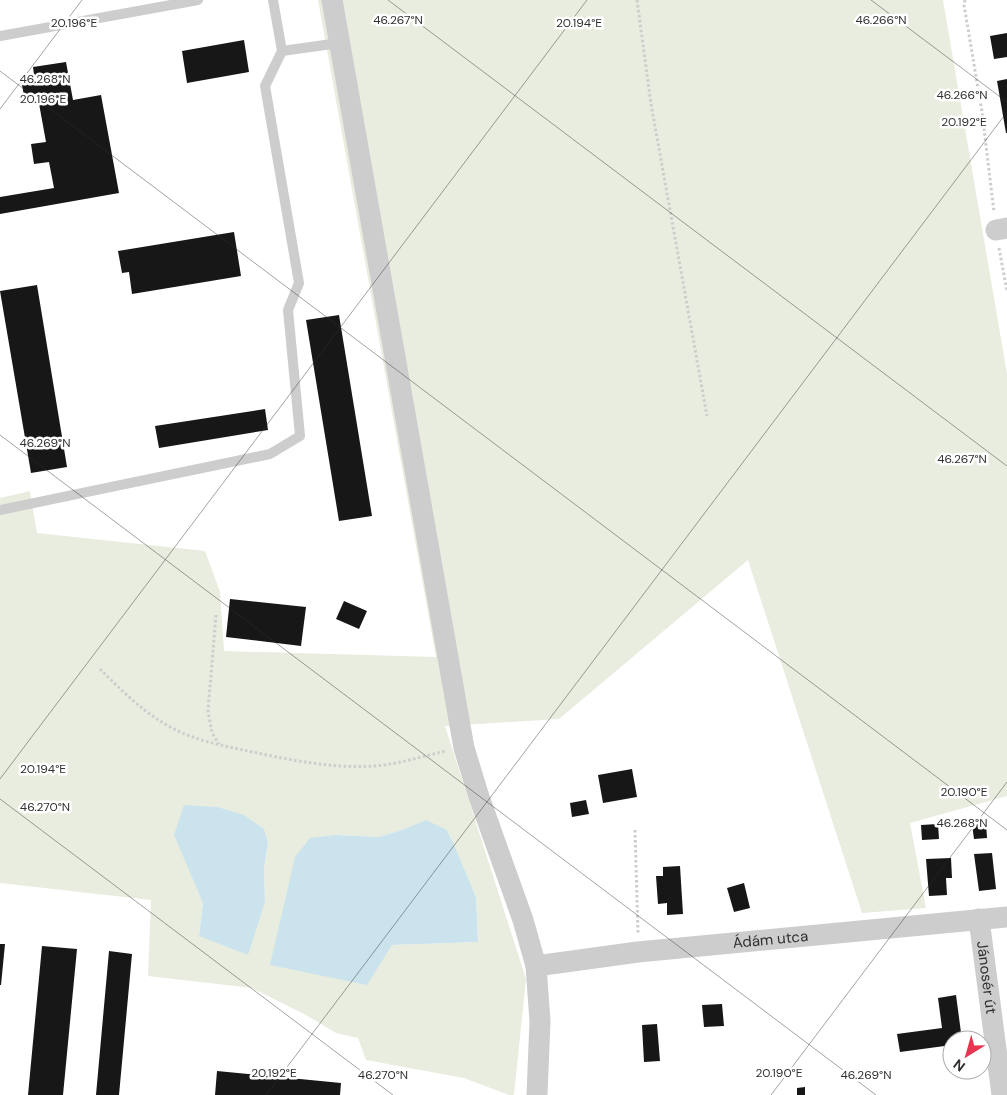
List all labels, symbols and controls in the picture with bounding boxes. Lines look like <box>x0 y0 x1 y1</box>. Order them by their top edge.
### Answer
text: 46.267°N <box>373 12 423 28</box>
text: 46.266°N <box>855 12 907 28</box>
text: 20.196°E <box>51 15 97 31</box>
text: 20.194°E <box>556 15 602 31</box>
text: 46.268°N <box>20 71 70 87</box>
text: 46.266°N <box>936 87 988 103</box>
text: 20.196°E <box>20 91 66 107</box>
text: 20.192°E <box>941 114 987 130</box>
text: 46.269°N <box>20 435 70 451</box>
text: 46.267°N <box>937 451 987 467</box>
text: 20.194°E <box>20 761 66 777</box>
text: 20.190°E <box>940 784 988 800</box>
text: 46.270°N <box>20 799 70 815</box>
text: 46.268°N <box>937 815 987 831</box>
street label: Ádám utca <box>732 926 809 953</box>
street label: Jánosér út <box>972 940 1001 1015</box>
north arrow <box>942 1030 992 1080</box>
text: N <box>950 1055 969 1076</box>
text: 20.192°E <box>251 1065 297 1081</box>
text: 20.190°E <box>755 1065 803 1081</box>
text: 46.270°N <box>358 1067 408 1083</box>
text: 46.269°N <box>841 1067 891 1083</box>

